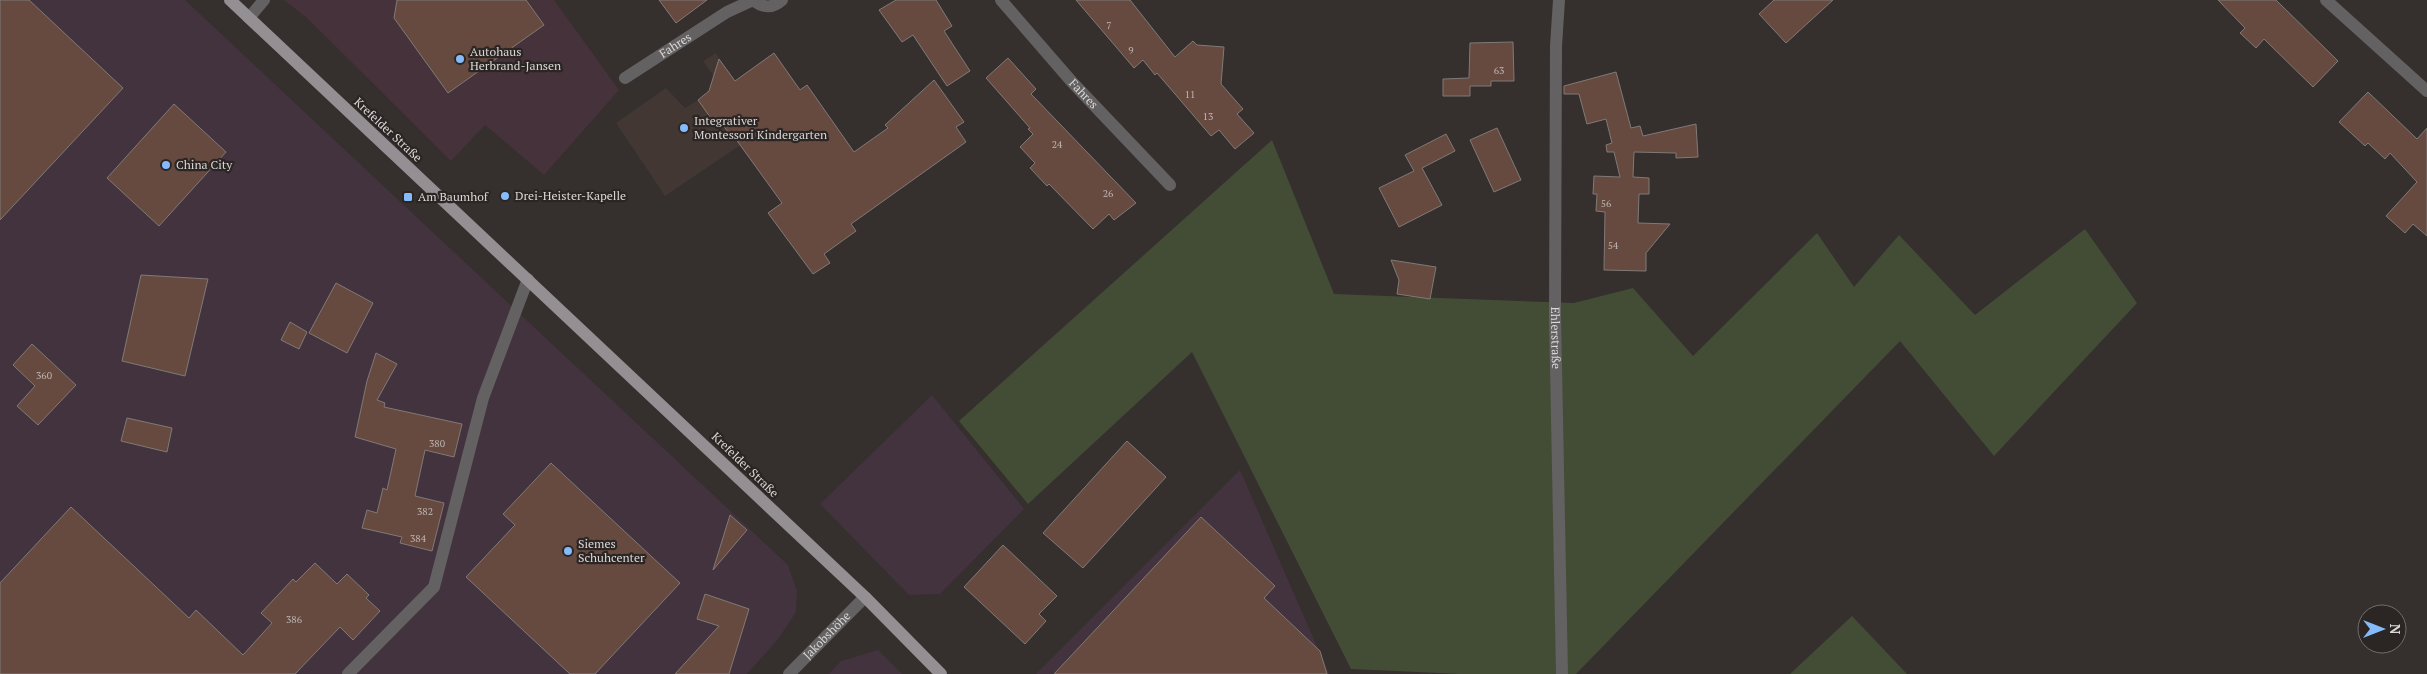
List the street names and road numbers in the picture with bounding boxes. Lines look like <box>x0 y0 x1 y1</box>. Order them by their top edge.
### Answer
street label: Fahres <box>656 29 694 61</box>
street label: Fahres <box>1066 76 1101 112</box>
street label: Krefelder Straße <box>351 94 425 165</box>
street label: Ehlerstraße <box>1548 307 1564 369</box>
street label: Krefelder Straße <box>709 429 782 500</box>
street label: Jakobshöhe <box>800 608 853 662</box>

